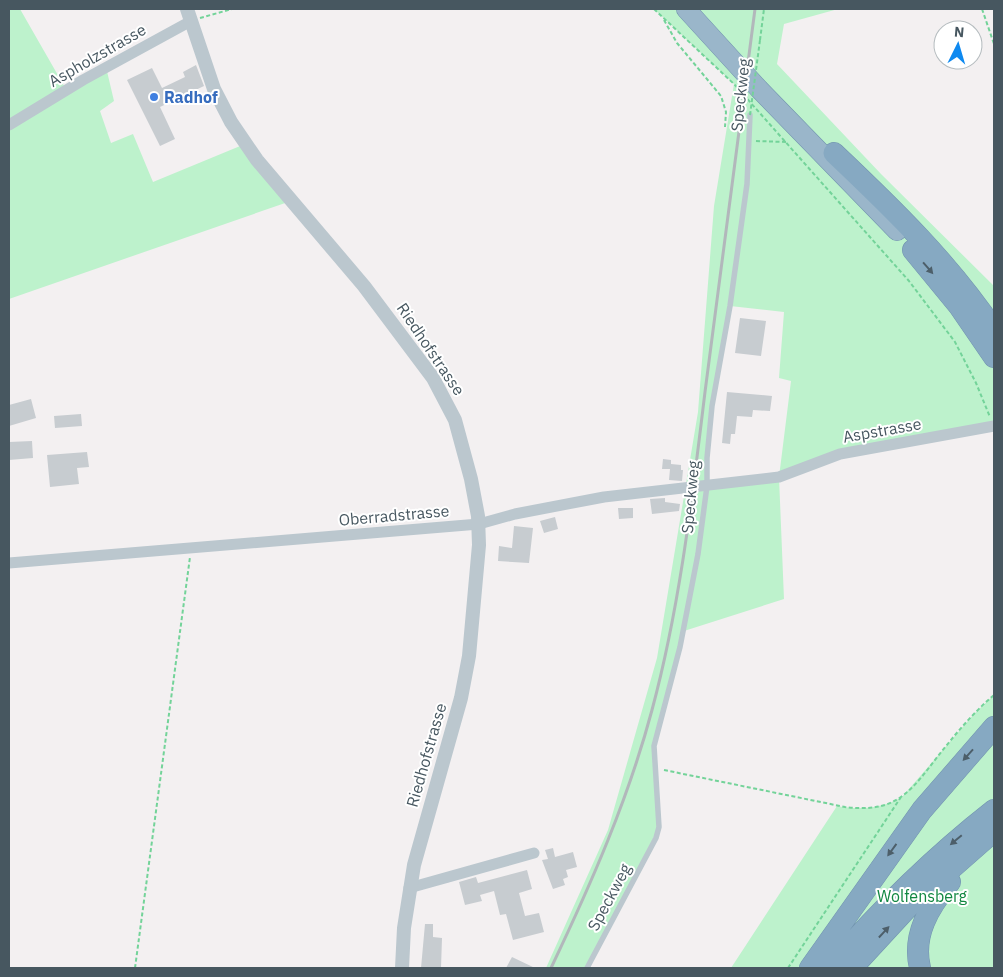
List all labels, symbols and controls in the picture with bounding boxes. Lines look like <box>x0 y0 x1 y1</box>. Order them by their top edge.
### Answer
street label: Aspholzstrasse <box>45 19 149 91</box>
north arrow <box>933 20 983 70</box>
text: N <box>953 23 965 41</box>
street label: Speckweg <box>726 57 754 132</box>
place label: Radhof <box>164 87 218 107</box>
marker: Radhof <box>148 91 160 103</box>
one-way arrow <box>923 262 934 275</box>
street label: Riedhofstrasse <box>393 299 469 399</box>
street label: Aspstrasse <box>841 413 923 447</box>
street label: Speckweg <box>677 459 703 534</box>
street label: Oberradstrasse <box>338 500 450 530</box>
street label: Riedhofstrasse <box>402 700 450 809</box>
one-way arrow <box>963 748 974 761</box>
one-way arrow <box>950 835 963 846</box>
one-way arrow <box>887 843 897 857</box>
street label: Speckweg <box>583 859 635 934</box>
park label: Wolfensberg <box>877 886 968 906</box>
one-way arrow <box>878 926 890 938</box>

